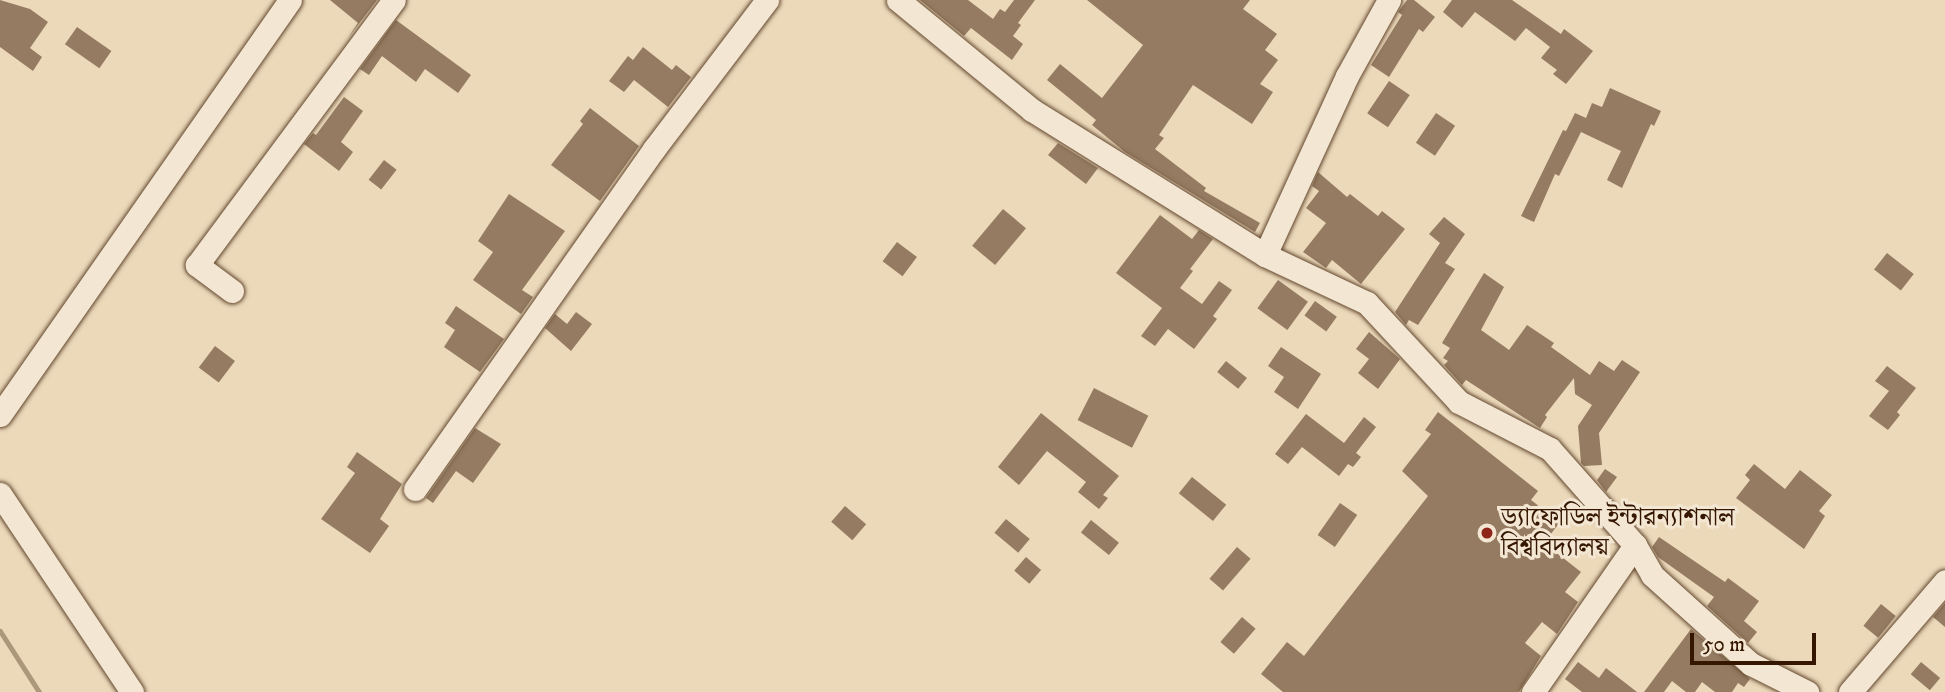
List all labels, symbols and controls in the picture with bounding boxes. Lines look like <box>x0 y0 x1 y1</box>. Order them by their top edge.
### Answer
place label: ড্যাফোডিল ইন্টারন্যাশনাল বিশ্ববিদ্যালয় <box>1501 502 1734 564</box>
marker: ড্যাফোডিল ইন্টারন্যাশনাল বিশ্ববিদ্যালয় <box>1479 525 1495 541</box>
scale bar <box>1693 618 1819 662</box>
text: 50 m <box>1703 632 1745 658</box>

